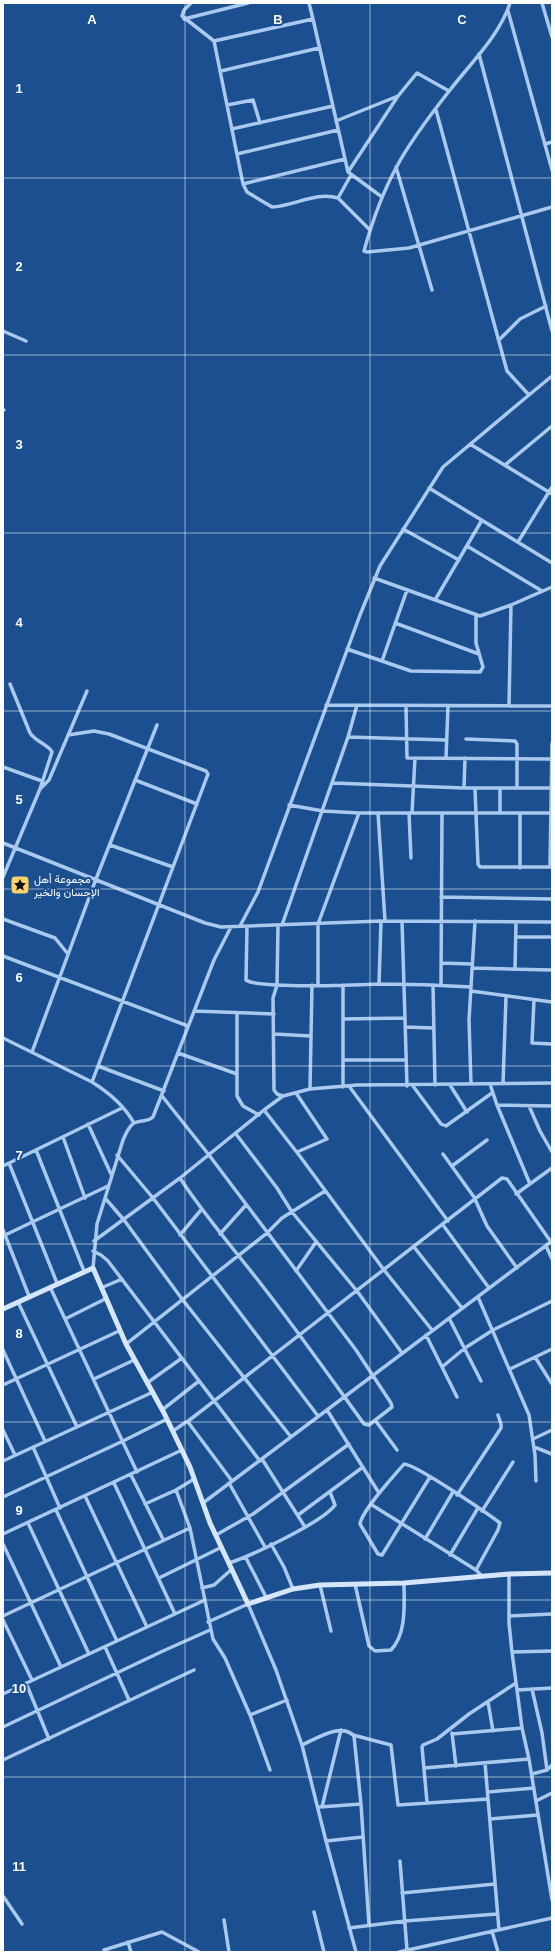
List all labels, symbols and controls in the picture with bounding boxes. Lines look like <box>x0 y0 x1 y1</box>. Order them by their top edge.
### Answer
text: A <box>87 12 97 27</box>
text: B <box>273 12 283 27</box>
text: C <box>457 12 467 27</box>
text: 1 <box>15 81 23 96</box>
text: 2 <box>15 259 23 274</box>
text: 3 <box>15 437 23 452</box>
text: 4 <box>15 615 23 630</box>
text: 5 <box>15 792 23 807</box>
place label: مجموعة أهل الإحسان والخير <box>33 873 100 899</box>
place icon: مجموعة أهل الإحسان والخير <box>9 874 31 896</box>
text: 6 <box>15 970 23 985</box>
text: 7 <box>15 1148 23 1163</box>
text: 8 <box>15 1326 23 1341</box>
text: 9 <box>15 1503 23 1518</box>
text: 10 <box>12 1681 26 1696</box>
text: 11 <box>12 1859 26 1874</box>

